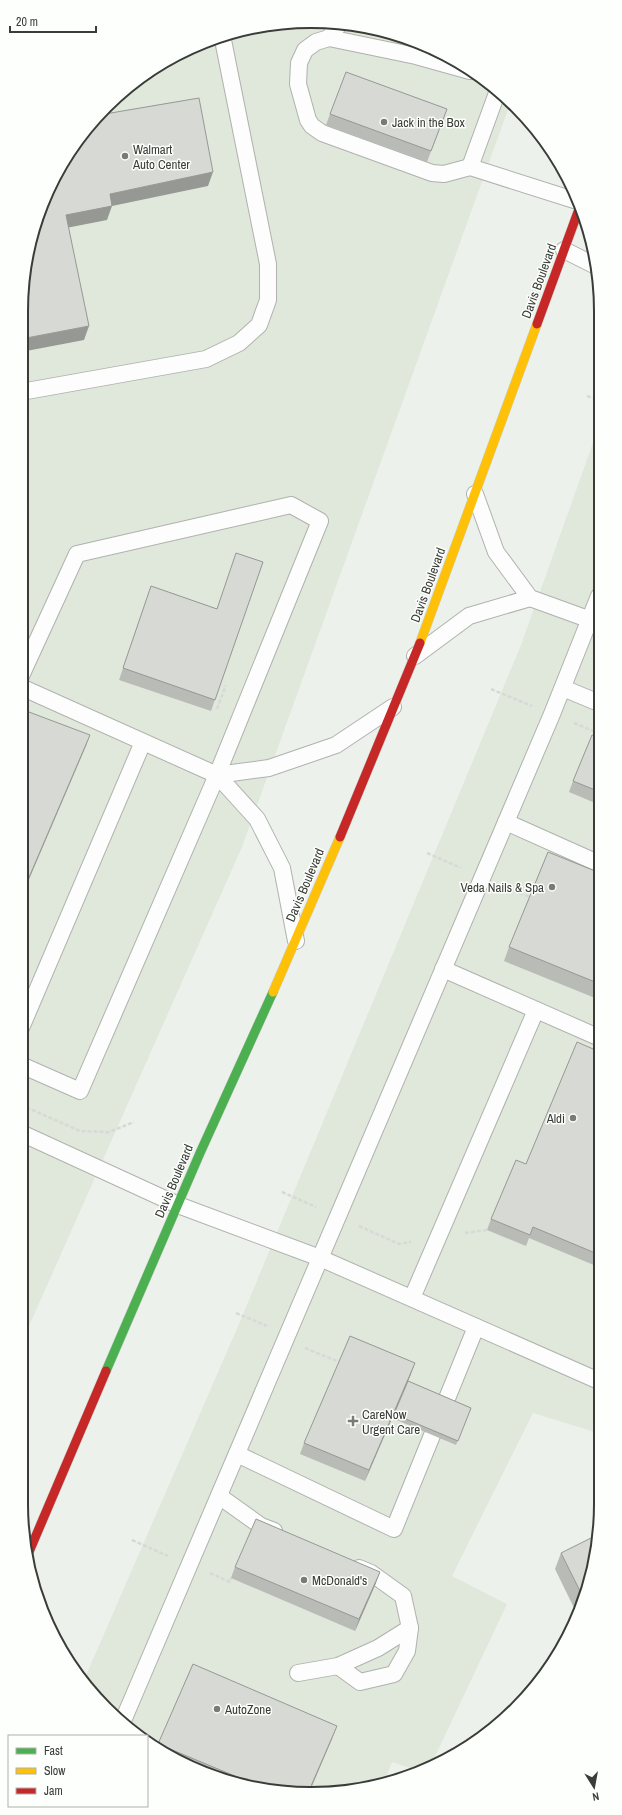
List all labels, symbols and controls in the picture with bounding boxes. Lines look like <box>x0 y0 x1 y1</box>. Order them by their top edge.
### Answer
scale bar <box>10 8 96 34</box>
text: 20 m <box>16 14 38 30</box>
place label: Jack in the Box <box>392 114 466 131</box>
marker: Jack in the Box <box>379 117 389 127</box>
place label: Walmart Auto Center <box>132 141 190 173</box>
marker: Walmart Auto Center <box>120 151 130 161</box>
street label: Davis Boulevard <box>518 241 560 321</box>
street label: Davis Boulevard <box>407 545 449 625</box>
street label: Davis Boulevard <box>282 846 328 924</box>
place label: Veda Nails & Spa <box>460 879 544 896</box>
marker: Veda Nails & Spa <box>547 882 557 892</box>
place label: Aldi <box>546 1110 565 1127</box>
marker: Aldi <box>568 1113 578 1123</box>
street label: Davis Boulevard <box>151 1142 197 1220</box>
place label: CareNow Urgent Care <box>362 1406 420 1438</box>
marker: CareNow Urgent Care <box>347 1415 359 1427</box>
place label: McDonald's <box>312 1572 367 1589</box>
marker: McDonald's <box>299 1575 309 1585</box>
place label: AutoZone <box>224 1701 271 1718</box>
marker: AutoZone <box>212 1704 222 1714</box>
legend <box>8 1735 148 1807</box>
text: Fast <box>44 1743 63 1759</box>
text: Slow <box>44 1763 66 1779</box>
north arrow <box>574 1767 614 1807</box>
text: Jam <box>44 1783 63 1799</box>
text: N <box>591 1789 600 1804</box>

